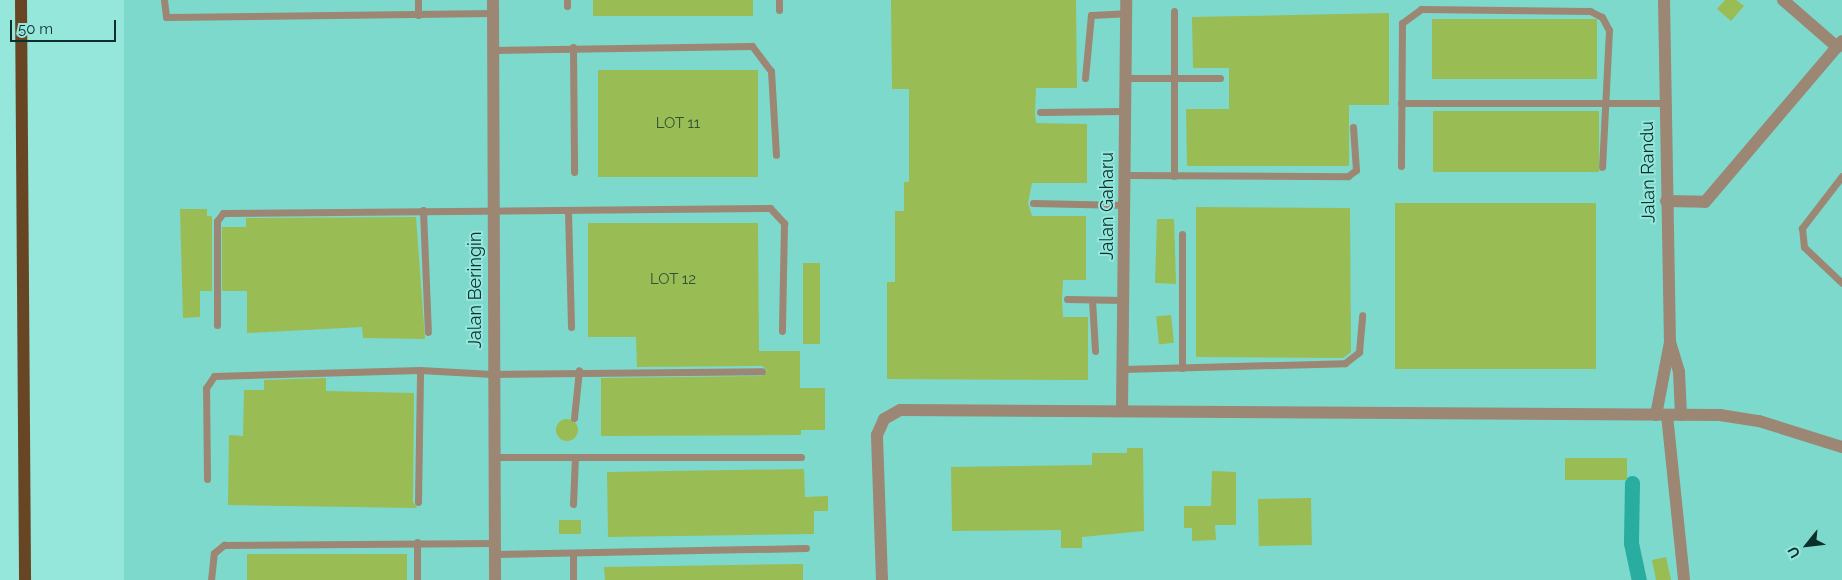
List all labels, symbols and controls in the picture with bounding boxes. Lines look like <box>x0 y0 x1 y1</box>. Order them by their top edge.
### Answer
scale bar <box>12 10 119 42</box>
text: 50 m <box>18 20 53 38</box>
house number: LOT 11 <box>655 115 701 133</box>
street label: Jalan Randu <box>1636 121 1660 223</box>
street label: Jalan Gaharu <box>1096 152 1118 260</box>
street label: Jalan Beringin <box>464 232 486 348</box>
house number: LOT 12 <box>650 271 696 289</box>
north arrow <box>1782 520 1832 570</box>
text: U <box>1784 544 1803 561</box>

